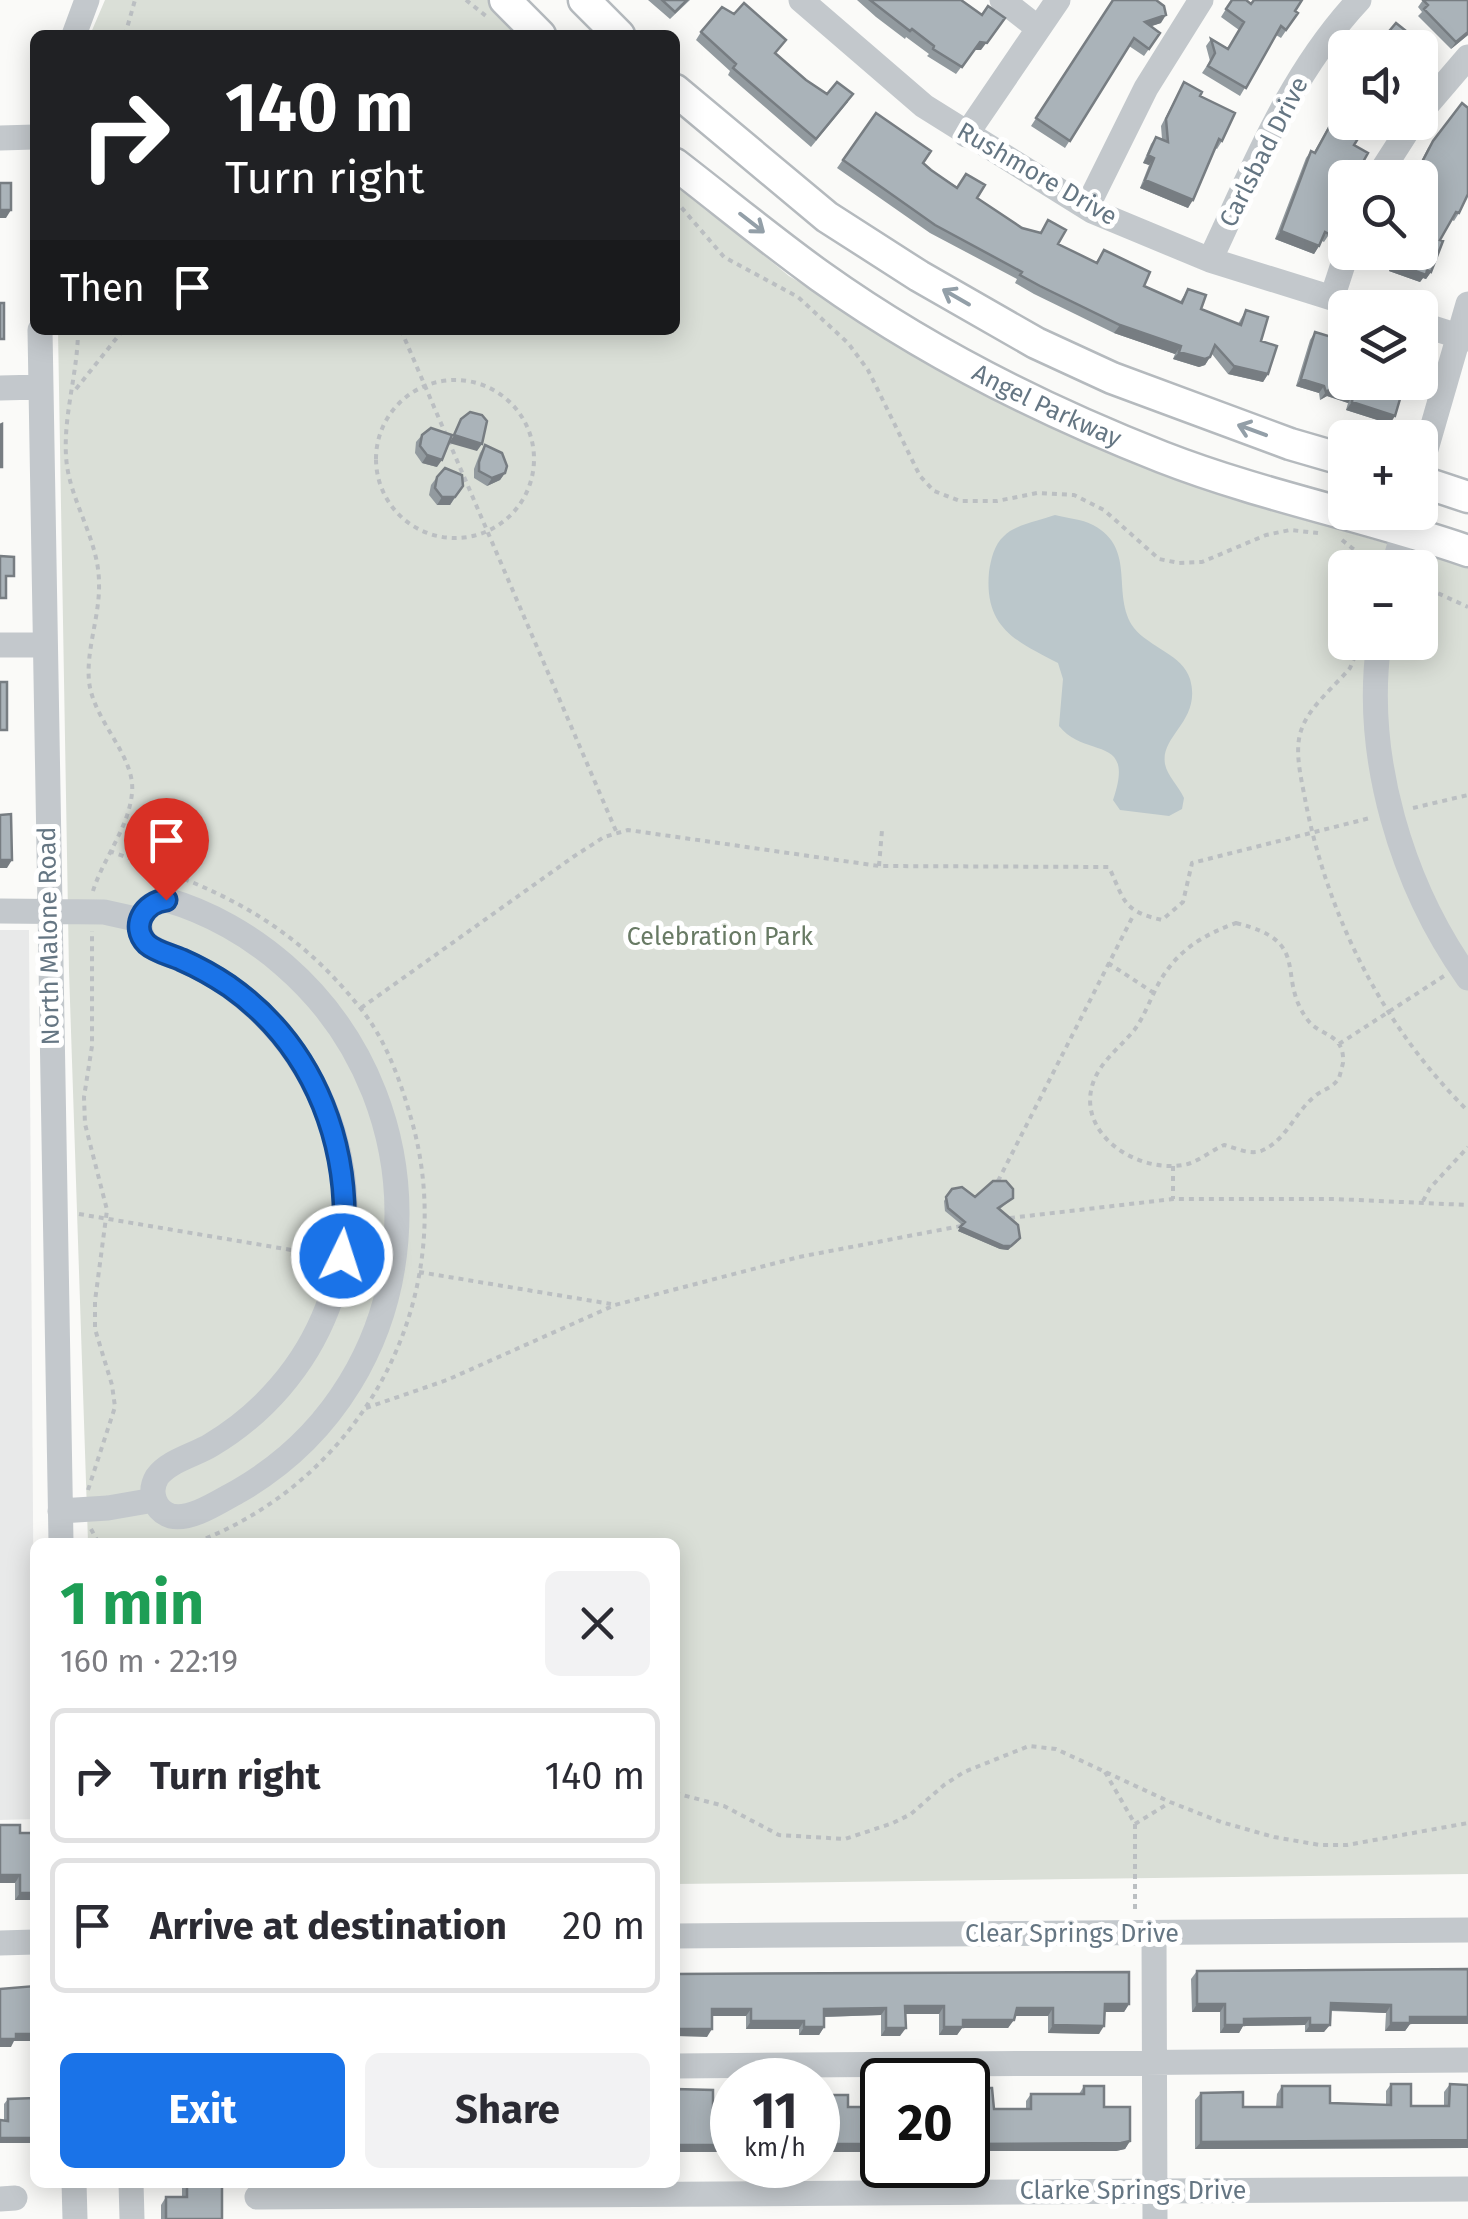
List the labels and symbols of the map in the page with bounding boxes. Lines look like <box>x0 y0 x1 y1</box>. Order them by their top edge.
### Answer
street label: Carlsbad Drive <box>1213 72 1315 232</box>
street label: Rushmore Drive <box>952 116 1122 232</box>
one-way arrow <box>738 213 765 234</box>
one-way arrow <box>942 287 972 307</box>
street label: Angel Parkway <box>967 358 1126 454</box>
one-way arrow <box>1238 420 1269 438</box>
pin <box>124 798 209 901</box>
street label: North Malone Road <box>32 826 66 1046</box>
park label: Celebration Park <box>627 922 813 952</box>
position arrow <box>290 1204 394 1308</box>
street label: Clear Springs Drive <box>965 1919 1179 1949</box>
speed limit sign: 20 <box>860 2058 990 2188</box>
street label: Clarke Springs Drive <box>1020 2176 1246 2206</box>

